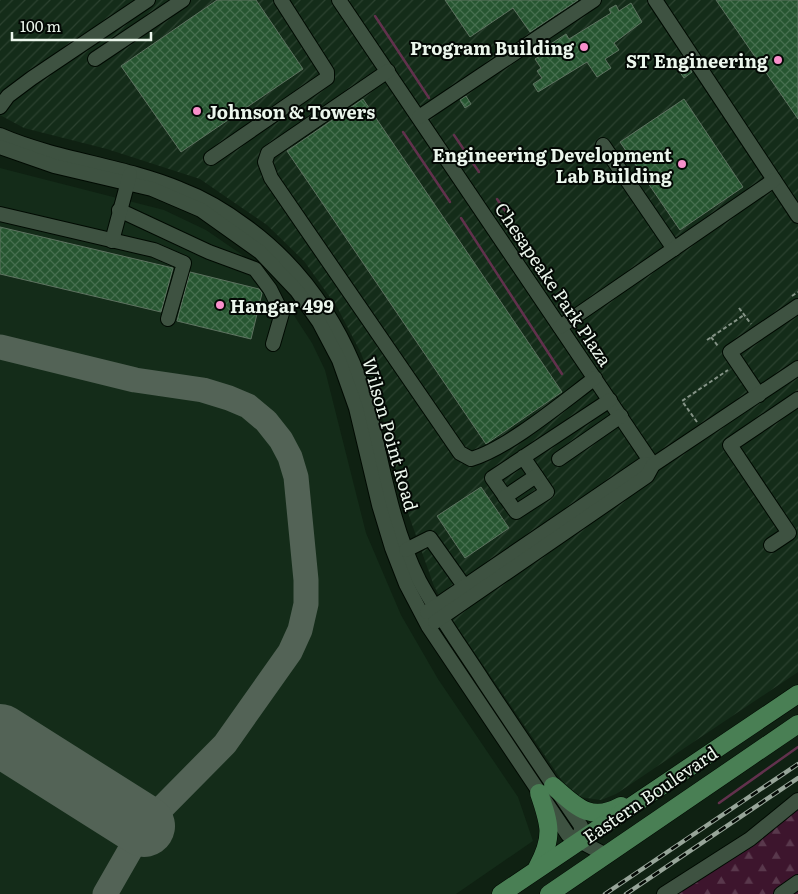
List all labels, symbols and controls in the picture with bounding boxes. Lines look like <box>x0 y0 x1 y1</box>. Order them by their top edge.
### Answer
scale bar <box>12 10 151 42</box>
text: 100 m <box>20 14 61 37</box>
place label: Program Building <box>410 34 575 61</box>
marker: Program Building <box>578 41 590 53</box>
place label: ST Engineering <box>626 47 769 74</box>
marker: ST Engineering <box>772 54 784 66</box>
place label: Johnson & Towers <box>207 98 375 125</box>
marker: Johnson & Towers <box>191 105 203 117</box>
place label: Engineering Development Lab Building <box>433 141 673 189</box>
marker: Engineering Development Lab Building <box>676 158 688 170</box>
street label: Chesapeake Park Plaza <box>489 196 619 372</box>
place label: Hangar 499 <box>230 292 334 319</box>
marker: Hangar 499 <box>214 299 226 311</box>
street label: Wilson Point Road <box>356 354 426 514</box>
street label: Eastern Boulevard <box>577 739 723 849</box>

